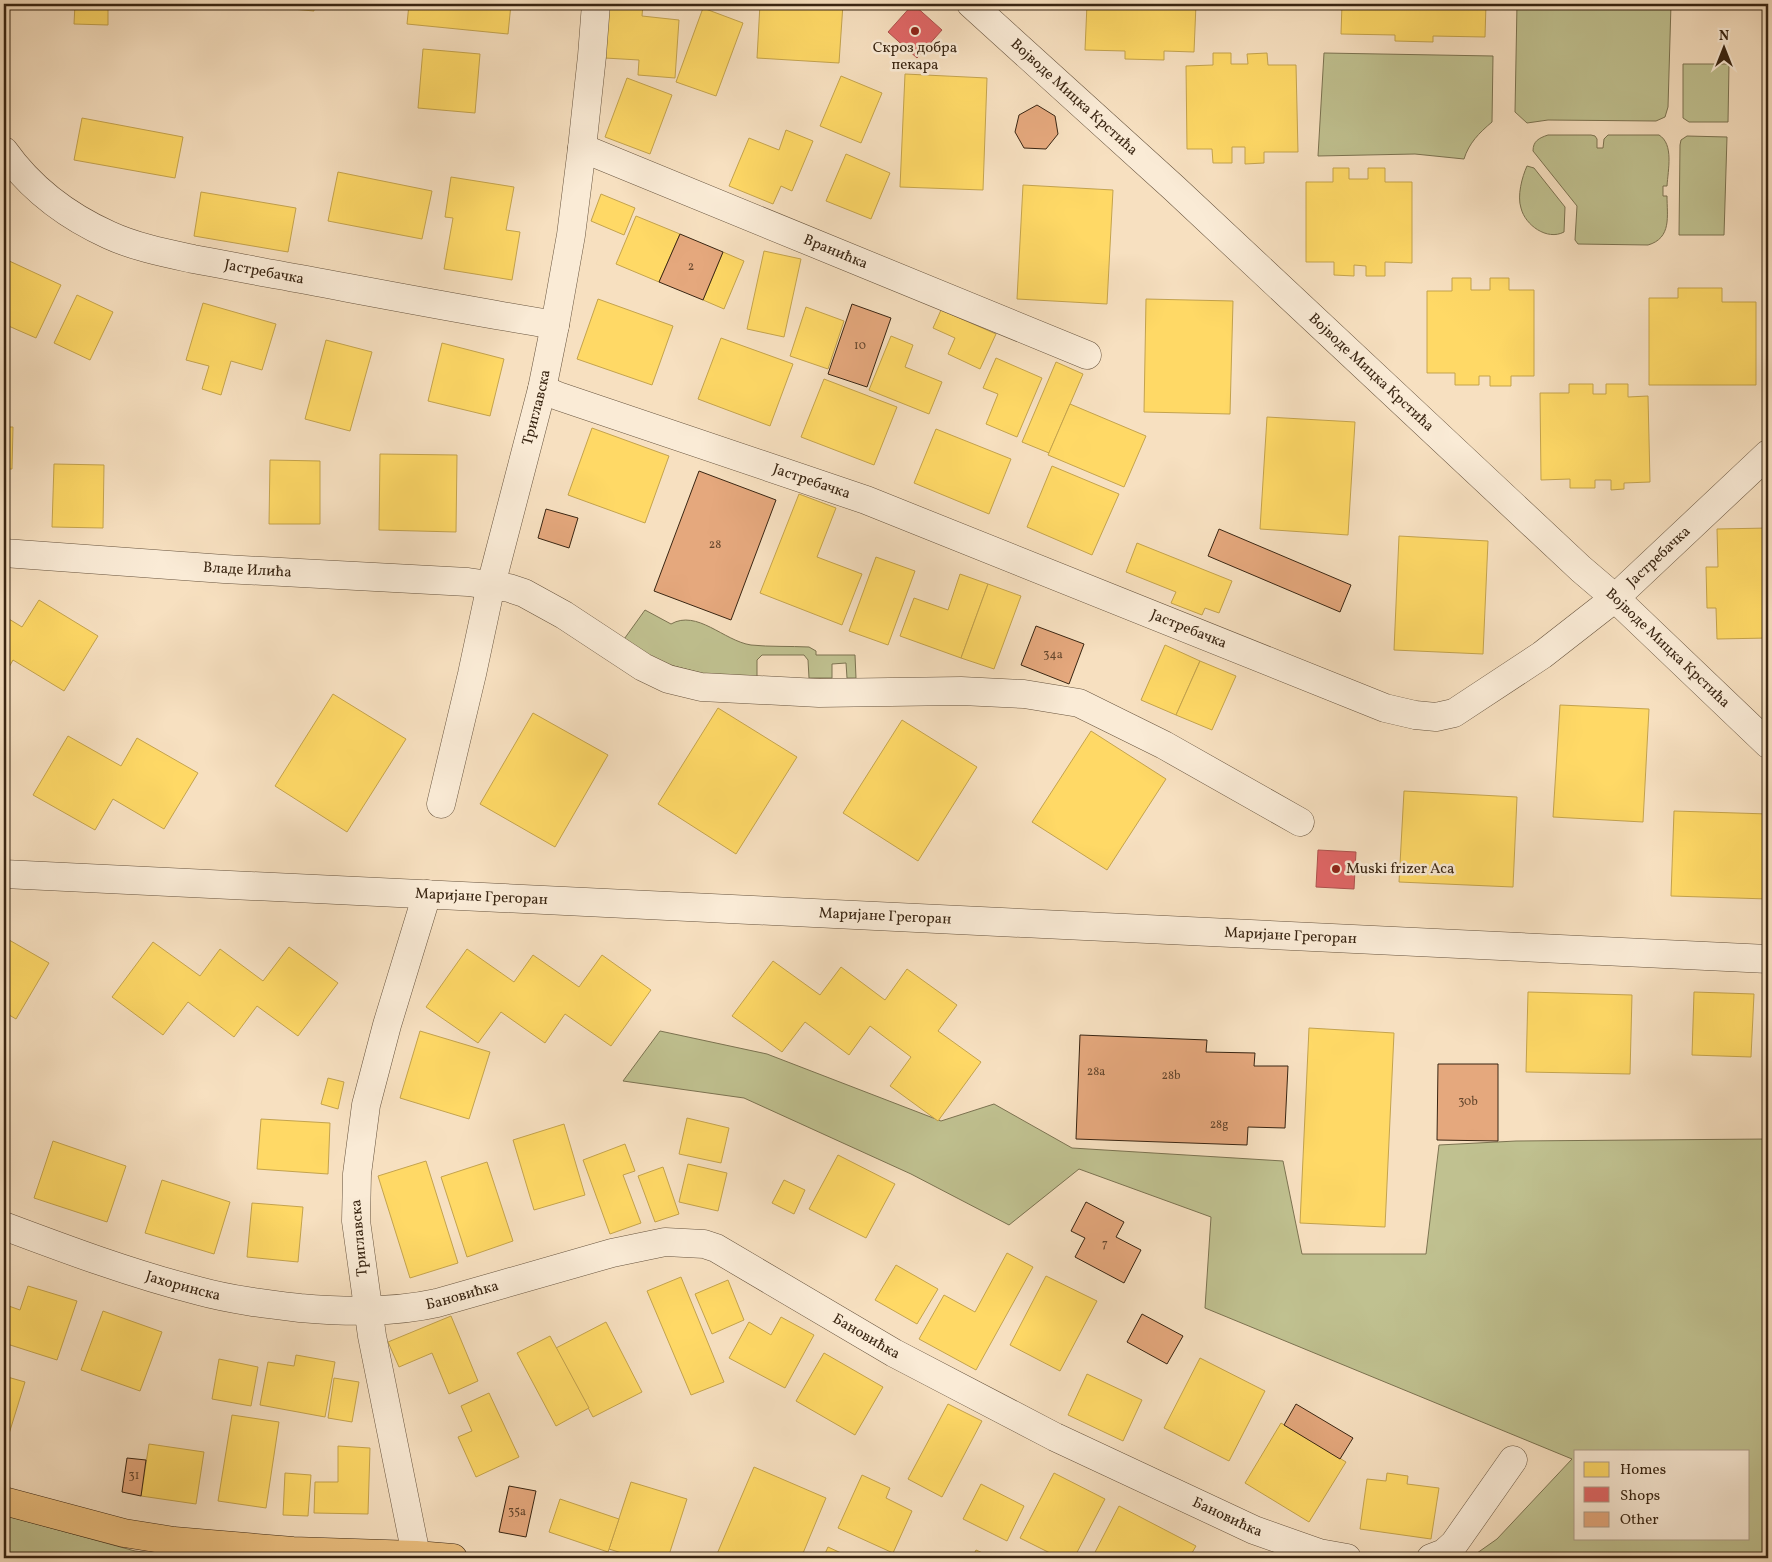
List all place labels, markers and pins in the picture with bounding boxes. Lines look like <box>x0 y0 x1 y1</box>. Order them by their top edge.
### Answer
marker: Скроз добра пекара <box>909 25 921 37</box>
place label: Скроз добра пекара <box>873 38 957 76</box>
place label: Muski frizer Aca <box>1346 859 1455 880</box>
marker: Muski frizer Aca <box>1330 863 1342 875</box>

